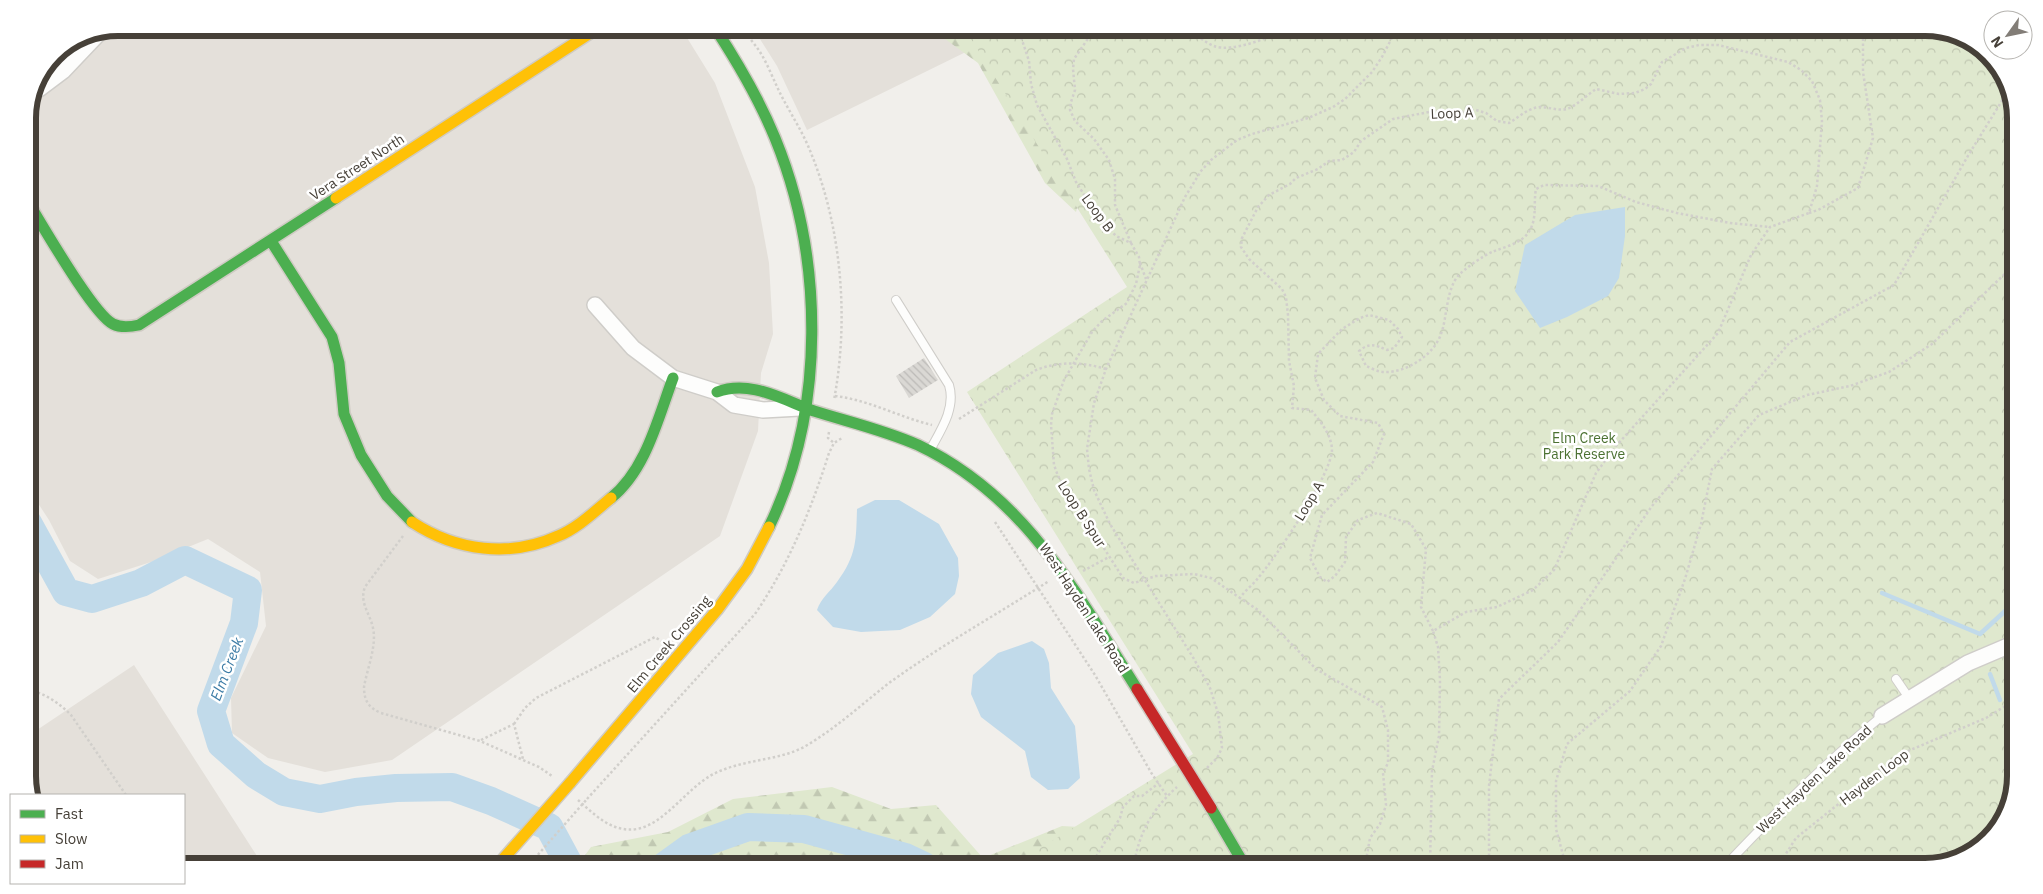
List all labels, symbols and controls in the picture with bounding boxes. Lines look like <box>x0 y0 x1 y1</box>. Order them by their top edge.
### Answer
north arrow <box>1983 10 2033 60</box>
text: N <box>1987 33 2007 51</box>
street label: Loop A <box>1430 103 1474 123</box>
street label: Vera Street North <box>306 130 408 204</box>
street label: Loop B <box>1078 190 1118 236</box>
park label: Elm Creek Park Reserve <box>1543 429 1625 463</box>
street label: Loop B Spur <box>1054 477 1110 551</box>
street label: Loop A <box>1290 478 1328 524</box>
street label: West Hayden Lake Road <box>1035 540 1133 676</box>
street label: Elm Creek Crossing <box>623 591 715 696</box>
water label: Elm Creek <box>206 634 247 703</box>
street label: West Hayden Lake Road <box>1753 721 1875 837</box>
street label: Hayden Loop <box>1836 745 1912 809</box>
legend <box>10 794 185 884</box>
text: Fast <box>55 804 83 823</box>
text: Slow <box>55 829 88 848</box>
text: Jam <box>55 854 84 873</box>

